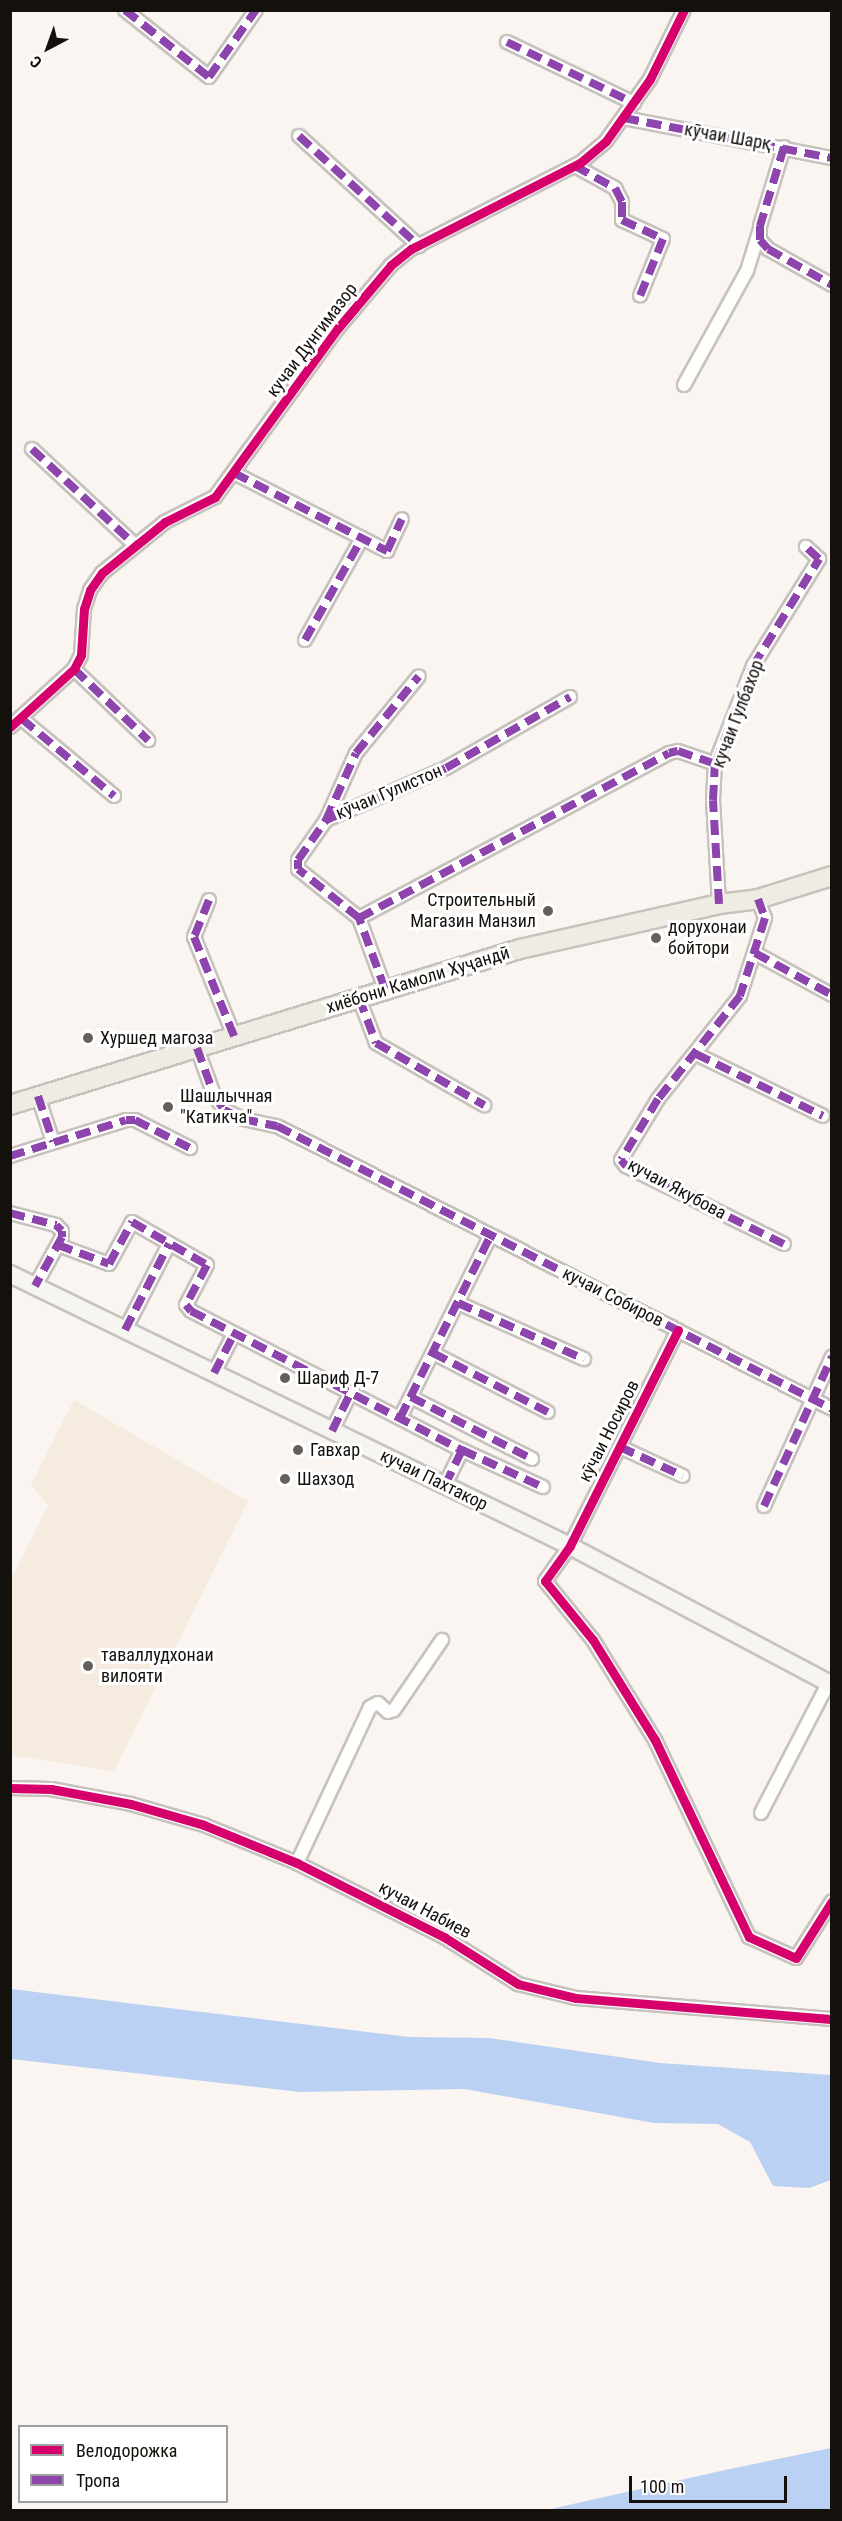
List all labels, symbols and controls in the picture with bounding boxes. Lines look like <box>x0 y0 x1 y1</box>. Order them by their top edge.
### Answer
north arrow <box>18 18 78 78</box>
text: С <box>26 52 46 72</box>
street label: кӯчаи Шарқ <box>683 119 773 155</box>
street label: кучаи Дунгимазор <box>262 279 362 401</box>
street label: кучаи Гулбахор <box>708 657 768 771</box>
street label: кӯчаи Гулистон <box>333 760 445 824</box>
place label: Строительный Магазин Манзил <box>410 890 536 932</box>
marker: Строительный Магазин Манзил <box>541 904 555 918</box>
place label: дорухонаи бойтори <box>668 917 747 960</box>
marker: дорухонаи бойтори <box>649 931 663 945</box>
street label: хиёбони Камоли Хуҷандӣ <box>324 942 512 1018</box>
place label: Хуршед магоза <box>100 1027 213 1049</box>
marker: Хуршед магоза <box>81 1031 95 1045</box>
place label: Шашлычная "Катикча" <box>180 1086 272 1128</box>
marker: Шашлычная "Катикча" <box>161 1100 175 1114</box>
street label: кучаи Якубова <box>624 1154 730 1224</box>
street label: кучаи Собиров <box>559 1262 667 1332</box>
place label: Шариф Д-7 <box>297 1367 379 1389</box>
marker: Шариф Д-7 <box>278 1371 292 1385</box>
street label: кӯчаи Носиров <box>574 1376 644 1486</box>
place label: Гавхар <box>310 1439 360 1461</box>
marker: Гавхар <box>291 1443 305 1457</box>
street label: кучаи Пахтакор <box>377 1445 491 1515</box>
place label: Шахзод <box>297 1468 354 1490</box>
marker: Шахзод <box>278 1472 292 1486</box>
place label: таваллудхонаи вилояти <box>101 1645 214 1688</box>
marker: таваллудхонаи вилояти <box>79 1657 97 1675</box>
street label: кучаи Набиев <box>375 1877 475 1943</box>
legend <box>18 2425 228 2503</box>
text: Велодорожка <box>76 2440 177 2461</box>
scale bar <box>632 2464 790 2502</box>
text: Тропа <box>76 2470 120 2491</box>
text: 100 m <box>640 2476 684 2497</box>

